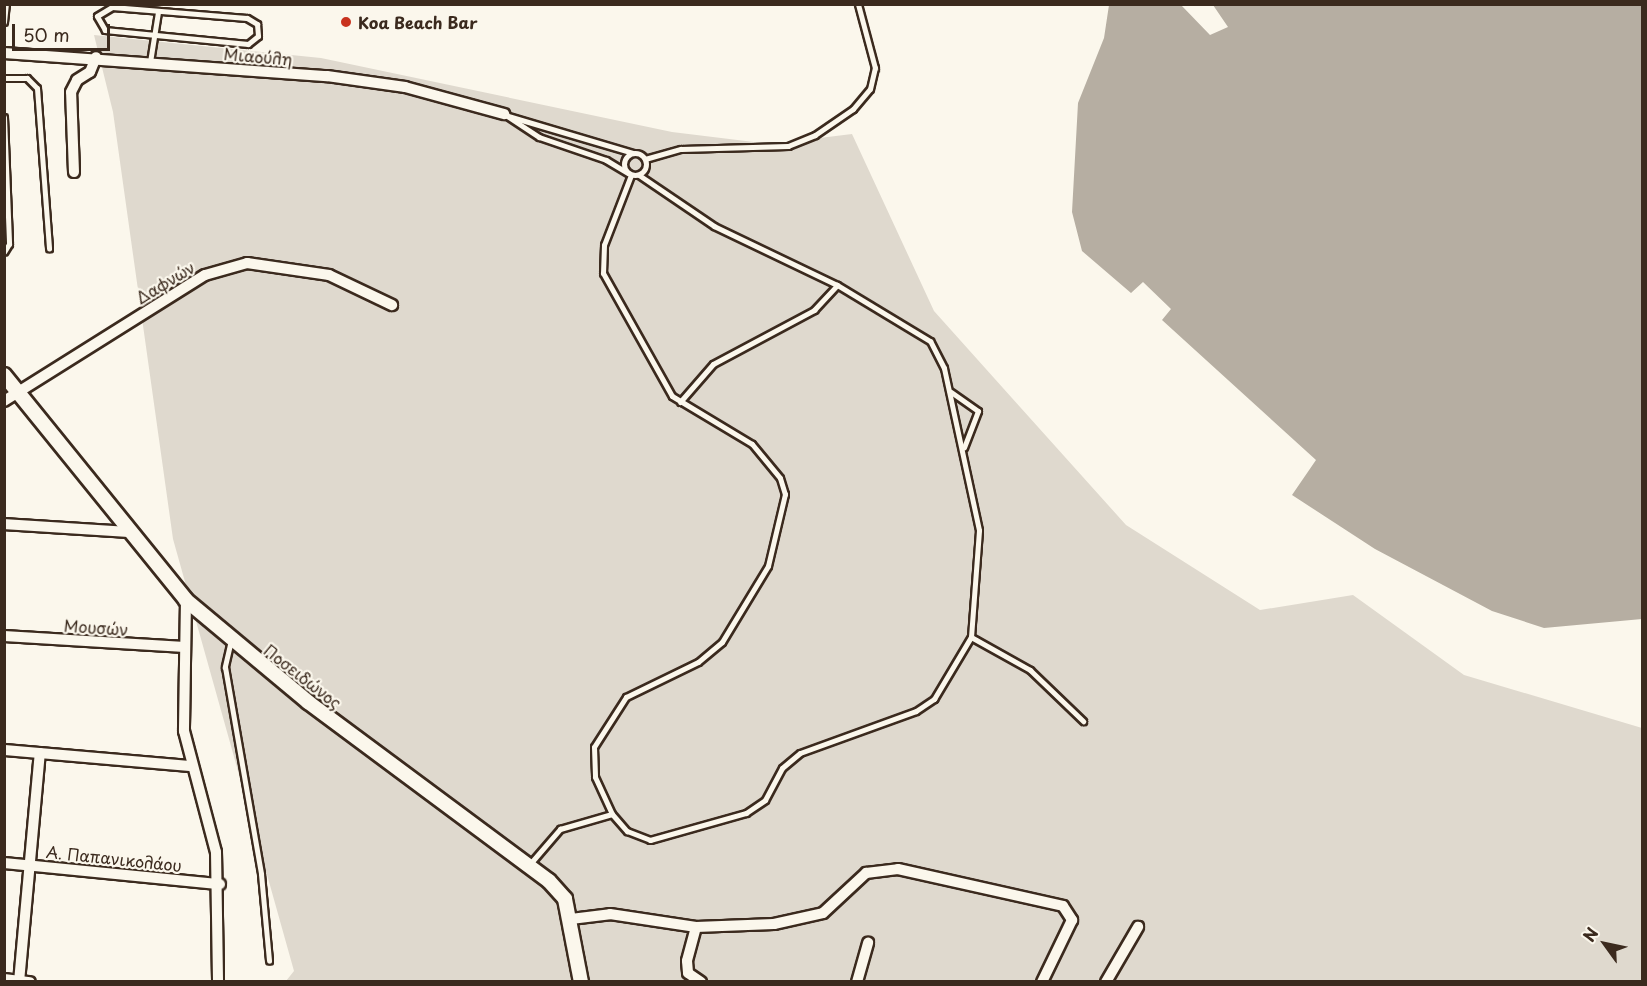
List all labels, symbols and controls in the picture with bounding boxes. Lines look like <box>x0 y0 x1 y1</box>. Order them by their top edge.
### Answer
scale bar <box>15 12 112 50</box>
place label: Koa Beach Bar <box>358 12 480 32</box>
marker: Koa Beach Bar <box>339 15 353 29</box>
text: 50 m <box>23 21 70 48</box>
street label: Μιαούλη <box>223 43 293 69</box>
street label: Δαφνών <box>132 257 198 307</box>
street label: Μουσών <box>63 615 129 639</box>
street label: Ποσειδώνος <box>261 640 345 712</box>
street label: Α. Παπανικολάου <box>45 841 183 875</box>
north arrow <box>1575 914 1635 974</box>
text: N <box>1576 922 1603 946</box>

